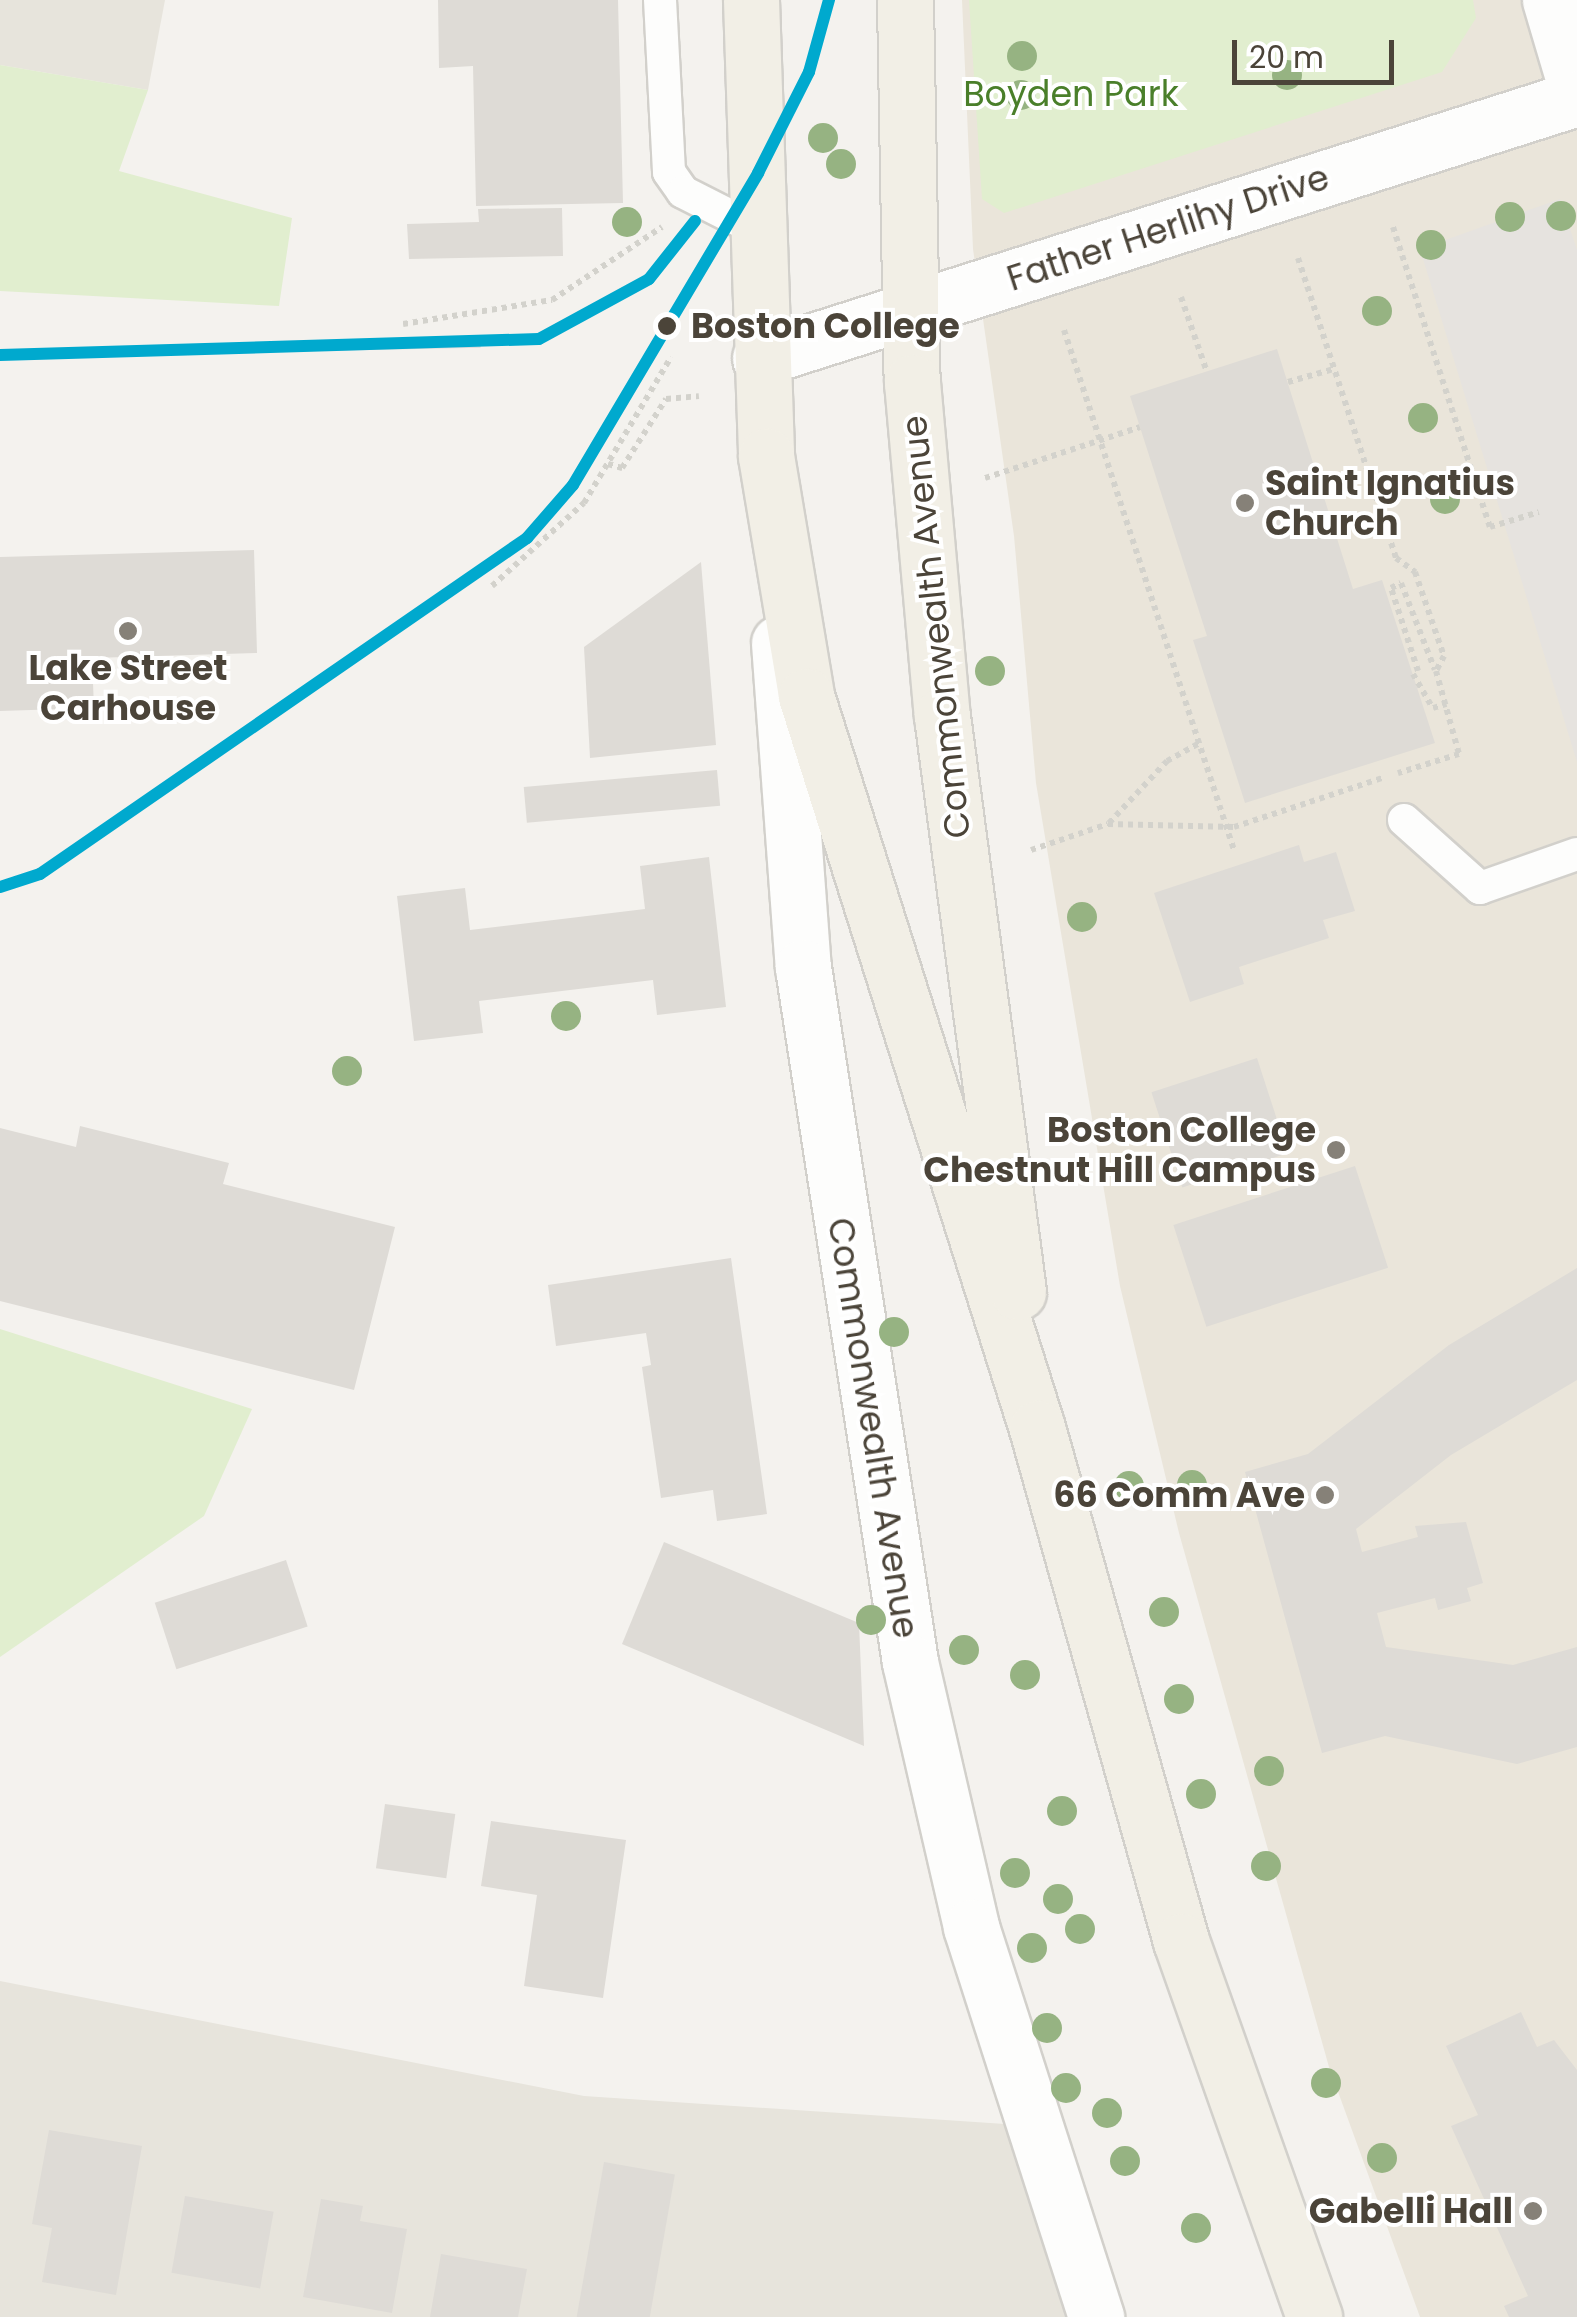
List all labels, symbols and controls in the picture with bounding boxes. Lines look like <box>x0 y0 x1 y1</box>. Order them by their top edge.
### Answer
scale bar <box>1237 20 1400 82</box>
text: 20 m <box>1249 36 1324 79</box>
park label: Boyden Park <box>963 73 1179 115</box>
street label: Father Herlihy Drive <box>1002 156 1334 300</box>
place label: Boston College <box>691 305 960 347</box>
marker: Boston College <box>652 311 682 341</box>
street label: Commonwealth Avenue <box>893 414 979 840</box>
place label: Saint Ignatius Church <box>1265 462 1515 544</box>
marker: Saint Ignatius Church <box>1234 492 1256 514</box>
marker: Lake Street Carhouse <box>117 620 139 642</box>
place label: Lake Street Carhouse <box>28 647 228 729</box>
place label: Boston College Chestnut Hill Campus <box>923 1109 1316 1191</box>
marker: Boston College Chestnut Hill Campus <box>1325 1139 1347 1161</box>
street label: Commonwealth Avenue <box>819 1215 927 1641</box>
place label: 66 Comm Ave <box>1053 1474 1305 1516</box>
marker: 66 Comm Ave <box>1314 1484 1336 1506</box>
place label: Gabelli Hall <box>1309 2190 1513 2232</box>
marker: Gabelli Hall <box>1522 2200 1544 2222</box>

